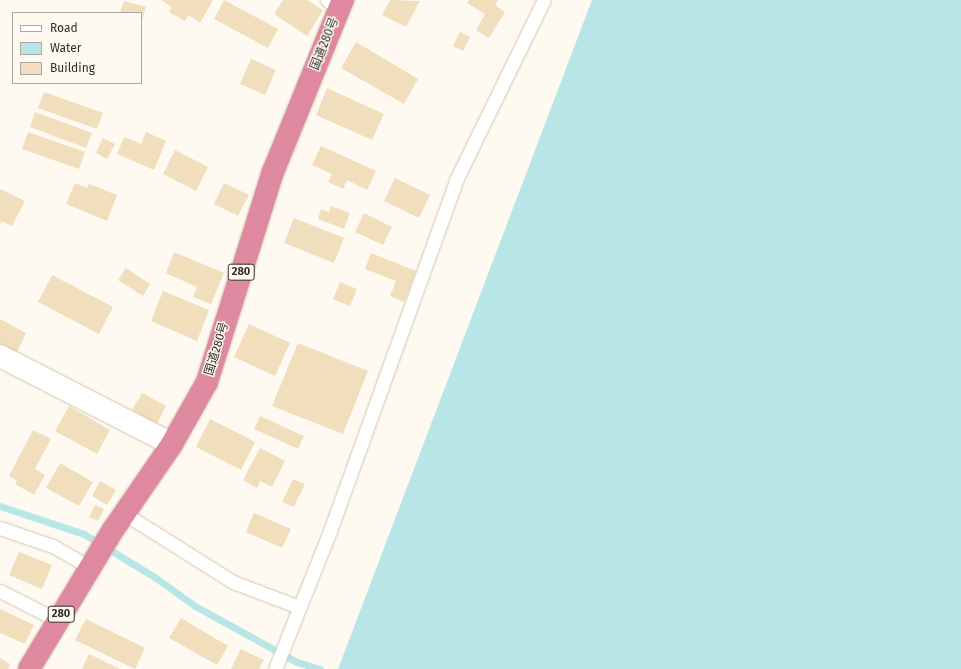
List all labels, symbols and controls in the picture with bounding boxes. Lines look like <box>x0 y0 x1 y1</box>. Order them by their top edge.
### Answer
legend <box>12 12 142 84</box>
street label: 国道280号 <box>308 16 342 72</box>
text: Road <box>50 21 78 35</box>
text: Water <box>50 41 81 55</box>
text: Building <box>50 61 95 75</box>
road number: 280 <box>227 263 255 281</box>
street label: 国道280号 <box>202 320 232 378</box>
road number: 280 <box>47 605 75 623</box>

